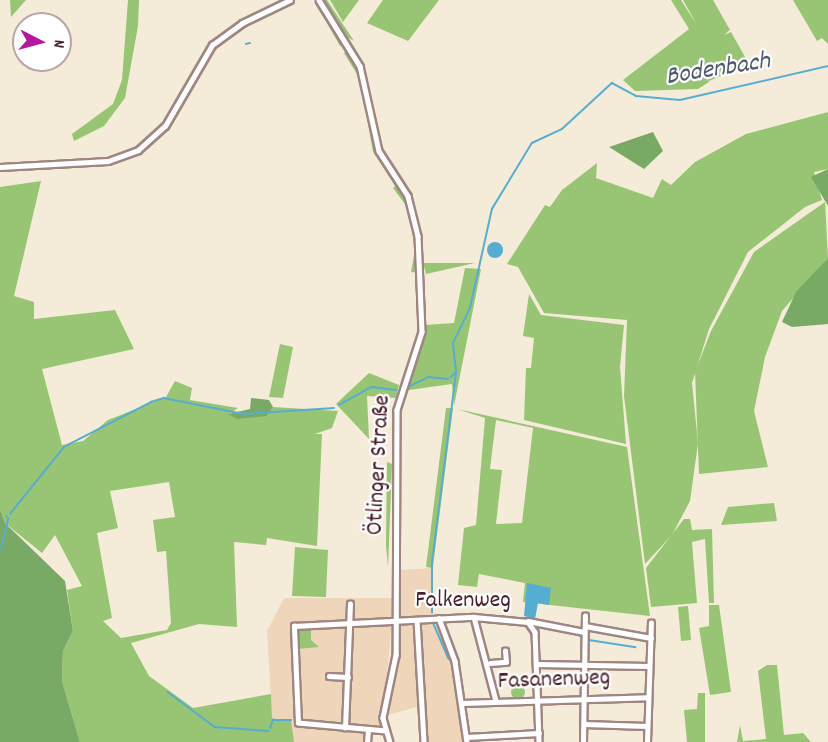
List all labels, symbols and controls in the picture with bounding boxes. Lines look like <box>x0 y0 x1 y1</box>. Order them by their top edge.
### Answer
north arrow <box>12 12 72 72</box>
text: N <box>47 39 70 49</box>
water label: Bodenbach <box>664 46 772 94</box>
street label: Ötlinger Straße <box>362 394 398 536</box>
street label: Falkenweg <box>415 588 511 616</box>
street label: Fasanenweg <box>497 665 611 697</box>

